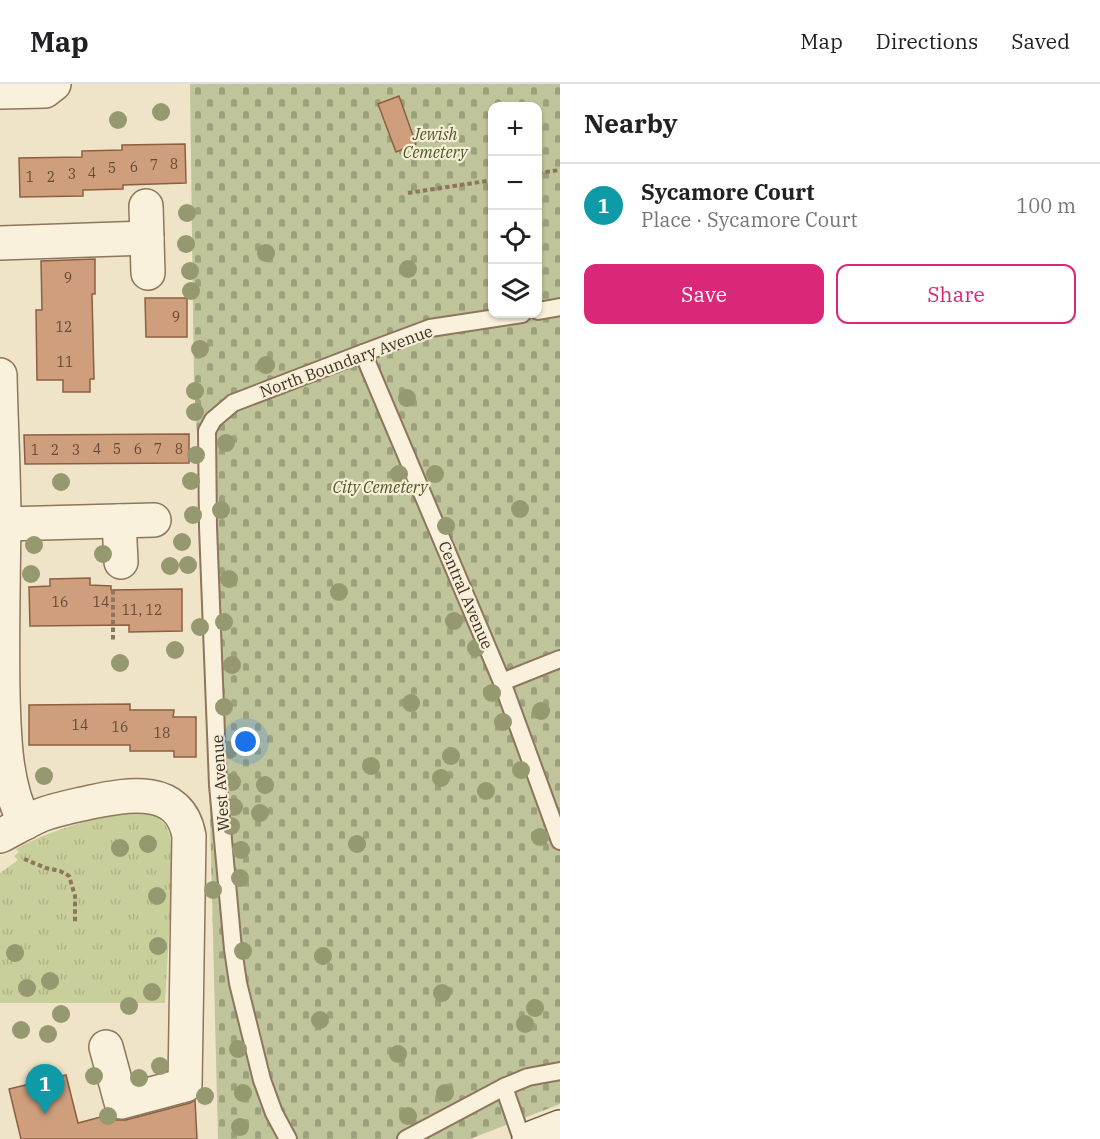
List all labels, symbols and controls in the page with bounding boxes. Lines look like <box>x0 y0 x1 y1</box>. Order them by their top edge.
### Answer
text: Map <box>30 23 89 60</box>
text: Map <box>800 27 843 55</box>
text: Directions <box>876 27 978 55</box>
text: Saved <box>1011 27 1070 55</box>
map controls <box>488 102 542 318</box>
button: + <box>488 102 542 156</box>
text: Nearby <box>584 106 678 140</box>
park label: Jewish Cemetery <box>403 124 469 162</box>
house number: 8 <box>170 155 178 173</box>
house number: 7 <box>150 156 158 174</box>
button: − <box>488 156 542 210</box>
house number: 6 <box>130 158 138 176</box>
house number: 5 <box>108 159 116 177</box>
house number: 4 <box>88 164 96 182</box>
house number: 3 <box>68 165 76 183</box>
house number: 1 <box>26 168 34 186</box>
house number: 2 <box>47 168 55 186</box>
text: Sycamore Court <box>641 177 815 206</box>
text: 1 <box>598 192 610 219</box>
text: 100 m <box>1016 192 1076 219</box>
text: Place · Sycamore Court <box>641 206 858 233</box>
button: locate <box>488 210 542 264</box>
button: layers <box>488 264 542 318</box>
button: Save <box>584 264 824 324</box>
button: Share <box>836 264 1076 324</box>
house number: 9 <box>64 269 72 287</box>
house number: 9 <box>172 308 180 326</box>
house number: 12 <box>56 318 72 336</box>
street label: North Boundary Avenue <box>257 320 435 402</box>
house number: 11 <box>57 353 73 371</box>
house number: 4 <box>93 440 101 458</box>
house number: 5 <box>113 440 121 458</box>
house number: 6 <box>134 440 142 458</box>
house number: 7 <box>154 440 162 458</box>
house number: 8 <box>175 440 183 458</box>
house number: 1 <box>31 441 39 459</box>
house number: 2 <box>51 441 59 459</box>
house number: 3 <box>72 441 80 459</box>
park label: City Cemetery <box>333 477 429 497</box>
street label: Central Avenue <box>434 538 498 652</box>
house number: 16 <box>52 593 68 611</box>
house number: 14 <box>93 593 109 611</box>
house number: 11, 12 <box>122 601 162 619</box>
house number: 14 <box>72 716 88 734</box>
house number: 16 <box>112 718 128 736</box>
house number: 18 <box>154 724 170 742</box>
your location <box>231 727 260 756</box>
street label: West Avenue <box>207 734 233 832</box>
pin: 1 <box>26 1064 64 1114</box>

